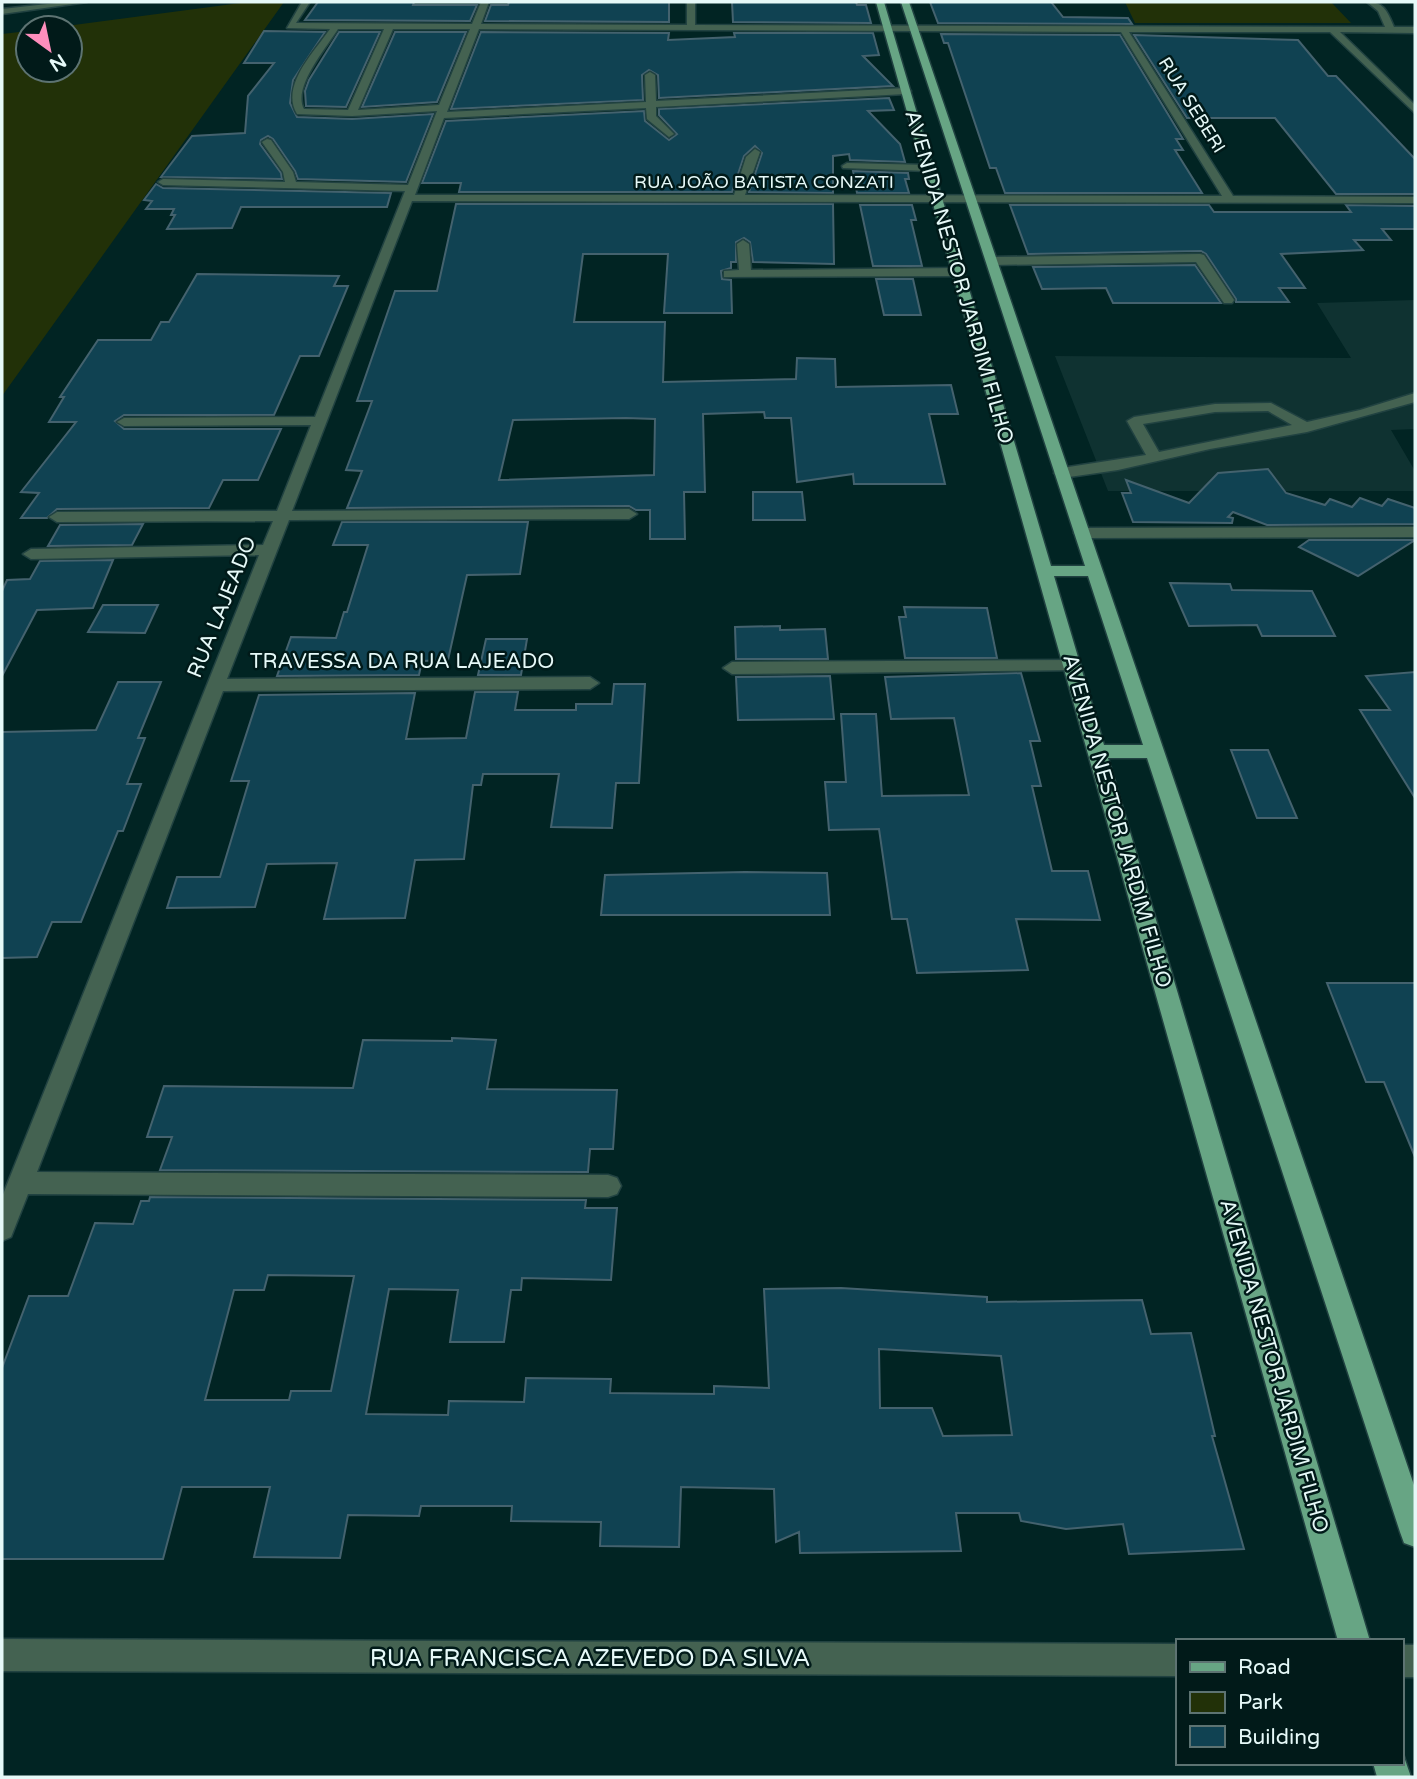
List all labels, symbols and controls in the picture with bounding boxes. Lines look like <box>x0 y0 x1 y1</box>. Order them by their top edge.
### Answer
north arrow <box>14 14 84 84</box>
text: N <box>45 49 70 76</box>
street label: RUA SEBERI <box>1154 53 1230 157</box>
street label: AVENIDA NESTOR JARDIM FILHO <box>899 107 1019 447</box>
street label: RUA JOÃO BATISTA CONZATI <box>634 171 894 193</box>
street label: RUA LAJEADO <box>182 533 262 681</box>
street label: TRAVESSA DA RUA LAJEADO <box>250 649 554 674</box>
street label: AVENIDA NESTOR JARDIM FILHO <box>1057 651 1177 991</box>
street label: AVENIDA NESTOR JARDIM FILHO <box>1214 1196 1334 1536</box>
legend <box>1176 1639 1403 1765</box>
street label: RUA FRANCISCA AZEVEDO DA SILVA <box>370 1644 810 1673</box>
text: Road <box>1238 1655 1291 1680</box>
text: Park <box>1238 1690 1283 1715</box>
text: Building <box>1238 1725 1320 1750</box>

